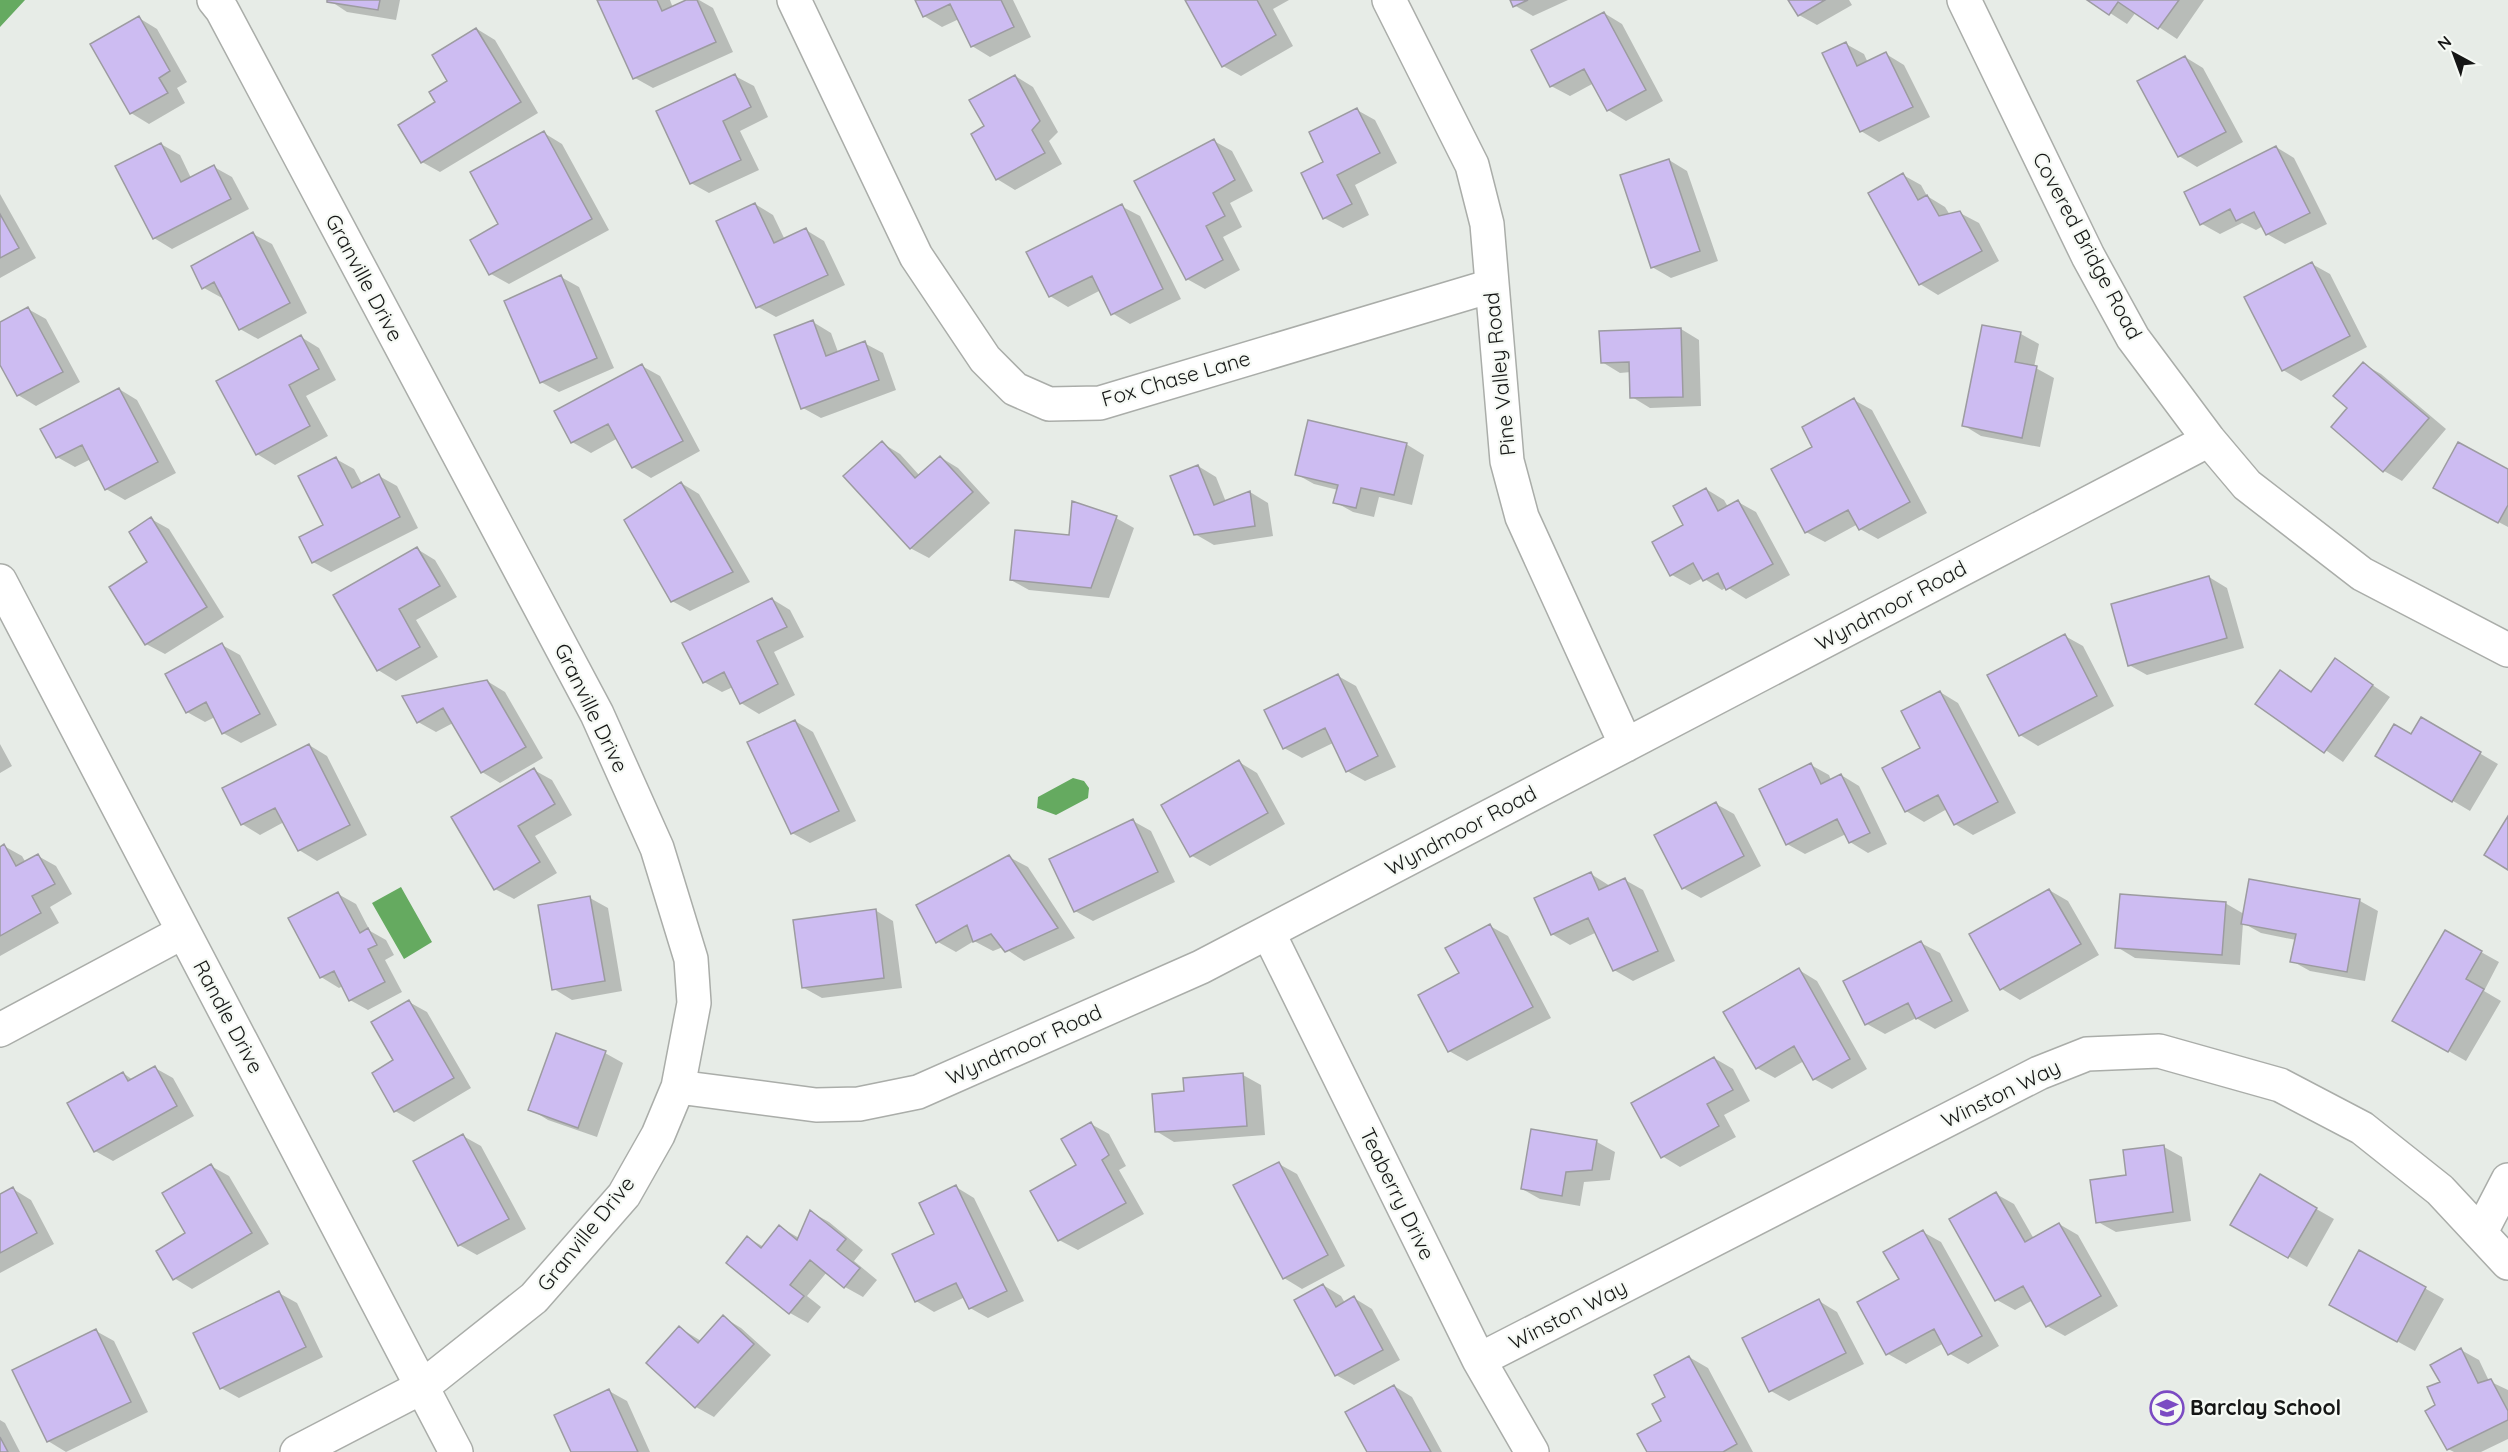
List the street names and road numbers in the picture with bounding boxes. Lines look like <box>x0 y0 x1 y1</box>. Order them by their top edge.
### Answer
street label: Covered Bridge Road <box>2027 147 2148 344</box>
street label: Granville Drive <box>320 209 409 346</box>
street label: Pine Valley Road <box>1477 291 1521 457</box>
street label: Fox Chase Lane <box>1098 344 1253 412</box>
street label: Wyndmoor Road <box>1810 554 1971 656</box>
street label: Granville Drive <box>549 639 634 776</box>
street label: Wyndmoor Road <box>1380 779 1541 881</box>
street label: Randle Drive <box>188 955 270 1078</box>
street label: Wyndmoor Road <box>942 998 1105 1090</box>
street label: Winston Way <box>1937 1053 2064 1133</box>
street label: Teaberry Drive <box>1355 1123 1441 1264</box>
street label: Granville Drive <box>531 1171 640 1296</box>
street label: Winston Way <box>1504 1273 1631 1355</box>

